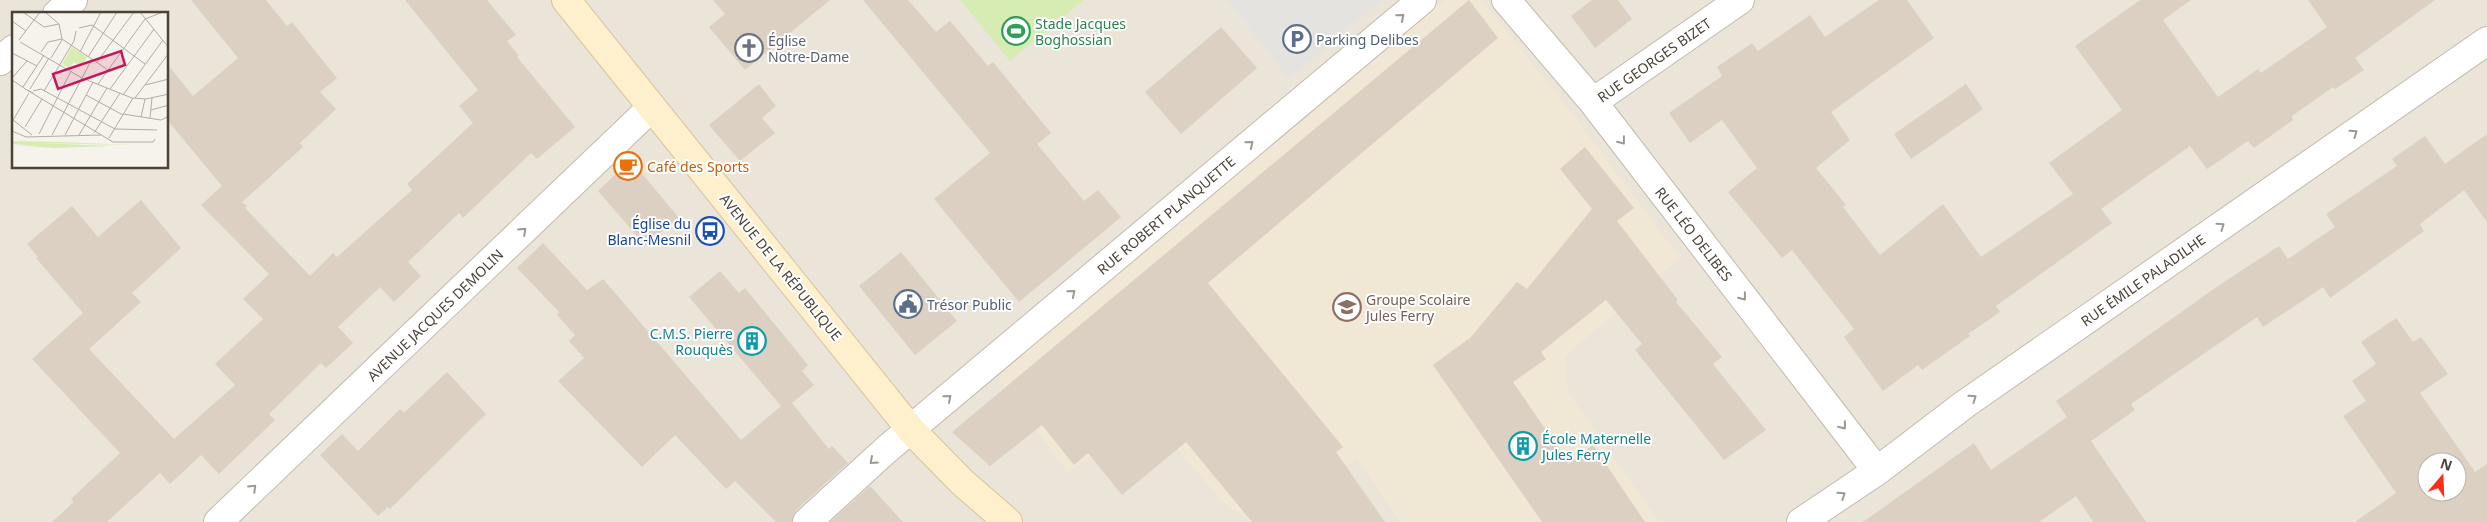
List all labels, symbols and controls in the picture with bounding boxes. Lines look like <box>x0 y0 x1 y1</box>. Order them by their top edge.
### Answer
inset map <box>12 12 169 169</box>
street label: RUE GEORGES BIZET <box>1593 13 1715 106</box>
place label: Stade Jacques Boghossian <box>1035 14 1126 49</box>
one-way arrow <box>1396 14 1405 23</box>
sports icon: Stade Jacques Boghossian <box>1001 16 1031 46</box>
parking icon: Parking Delibes <box>1282 24 1312 54</box>
place label: Parking Delibes <box>1316 30 1419 49</box>
place label: Église Notre-Dame <box>768 31 849 66</box>
church icon: Église Notre-Dame <box>734 33 764 63</box>
one-way arrow <box>2348 130 2358 139</box>
one-way arrow <box>1617 135 1625 144</box>
one-way arrow <box>1244 141 1253 150</box>
cafe icon: Café des Sports <box>613 151 643 181</box>
street label: RUE ROBERT PLANQUETTE <box>1093 151 1239 279</box>
place label: Café des Sports <box>647 157 750 176</box>
street label: RUE LÉO DELIBES <box>1651 183 1737 285</box>
street label: AVENUE DE LA RÉPUBLIQUE <box>716 190 846 344</box>
place label: Église du Blanc-Mesnil <box>607 214 691 249</box>
bus stop icon: Église du Blanc-Mesnil <box>695 216 725 246</box>
one-way arrow <box>2215 223 2225 232</box>
one-way arrow <box>517 228 526 237</box>
street label: RUE ÉMILE PALADILHE <box>2077 230 2209 330</box>
street label: AVENUE JACQUES DEMOLIN <box>363 245 507 385</box>
public building icon: Trésor Public <box>893 289 923 319</box>
place label: Groupe Scolaire Jules Ferry <box>1364 290 1470 325</box>
one-way arrow <box>1066 291 1075 299</box>
one-way arrow <box>1738 291 1746 300</box>
school or university icon: Groupe Scolaire Jules Ferry <box>1332 292 1362 322</box>
place label: Trésor Public <box>927 295 1012 314</box>
place label: C.M.S. Pierre Rouquès <box>650 324 733 359</box>
building icon: C.M.S. Pierre Rouquès <box>737 326 767 356</box>
one-way arrow <box>942 395 951 404</box>
one-way arrow <box>1967 395 1976 404</box>
one-way arrow <box>1837 420 1845 429</box>
place label: École Maternelle Jules Ferry <box>1540 429 1651 464</box>
building icon: École Maternelle Jules Ferry <box>1508 431 1538 461</box>
north arrow <box>2417 452 2467 502</box>
text: N <box>2438 453 2455 475</box>
one-way arrow <box>870 455 879 464</box>
one-way arrow <box>248 485 257 494</box>
one-way arrow <box>1836 492 1845 501</box>

